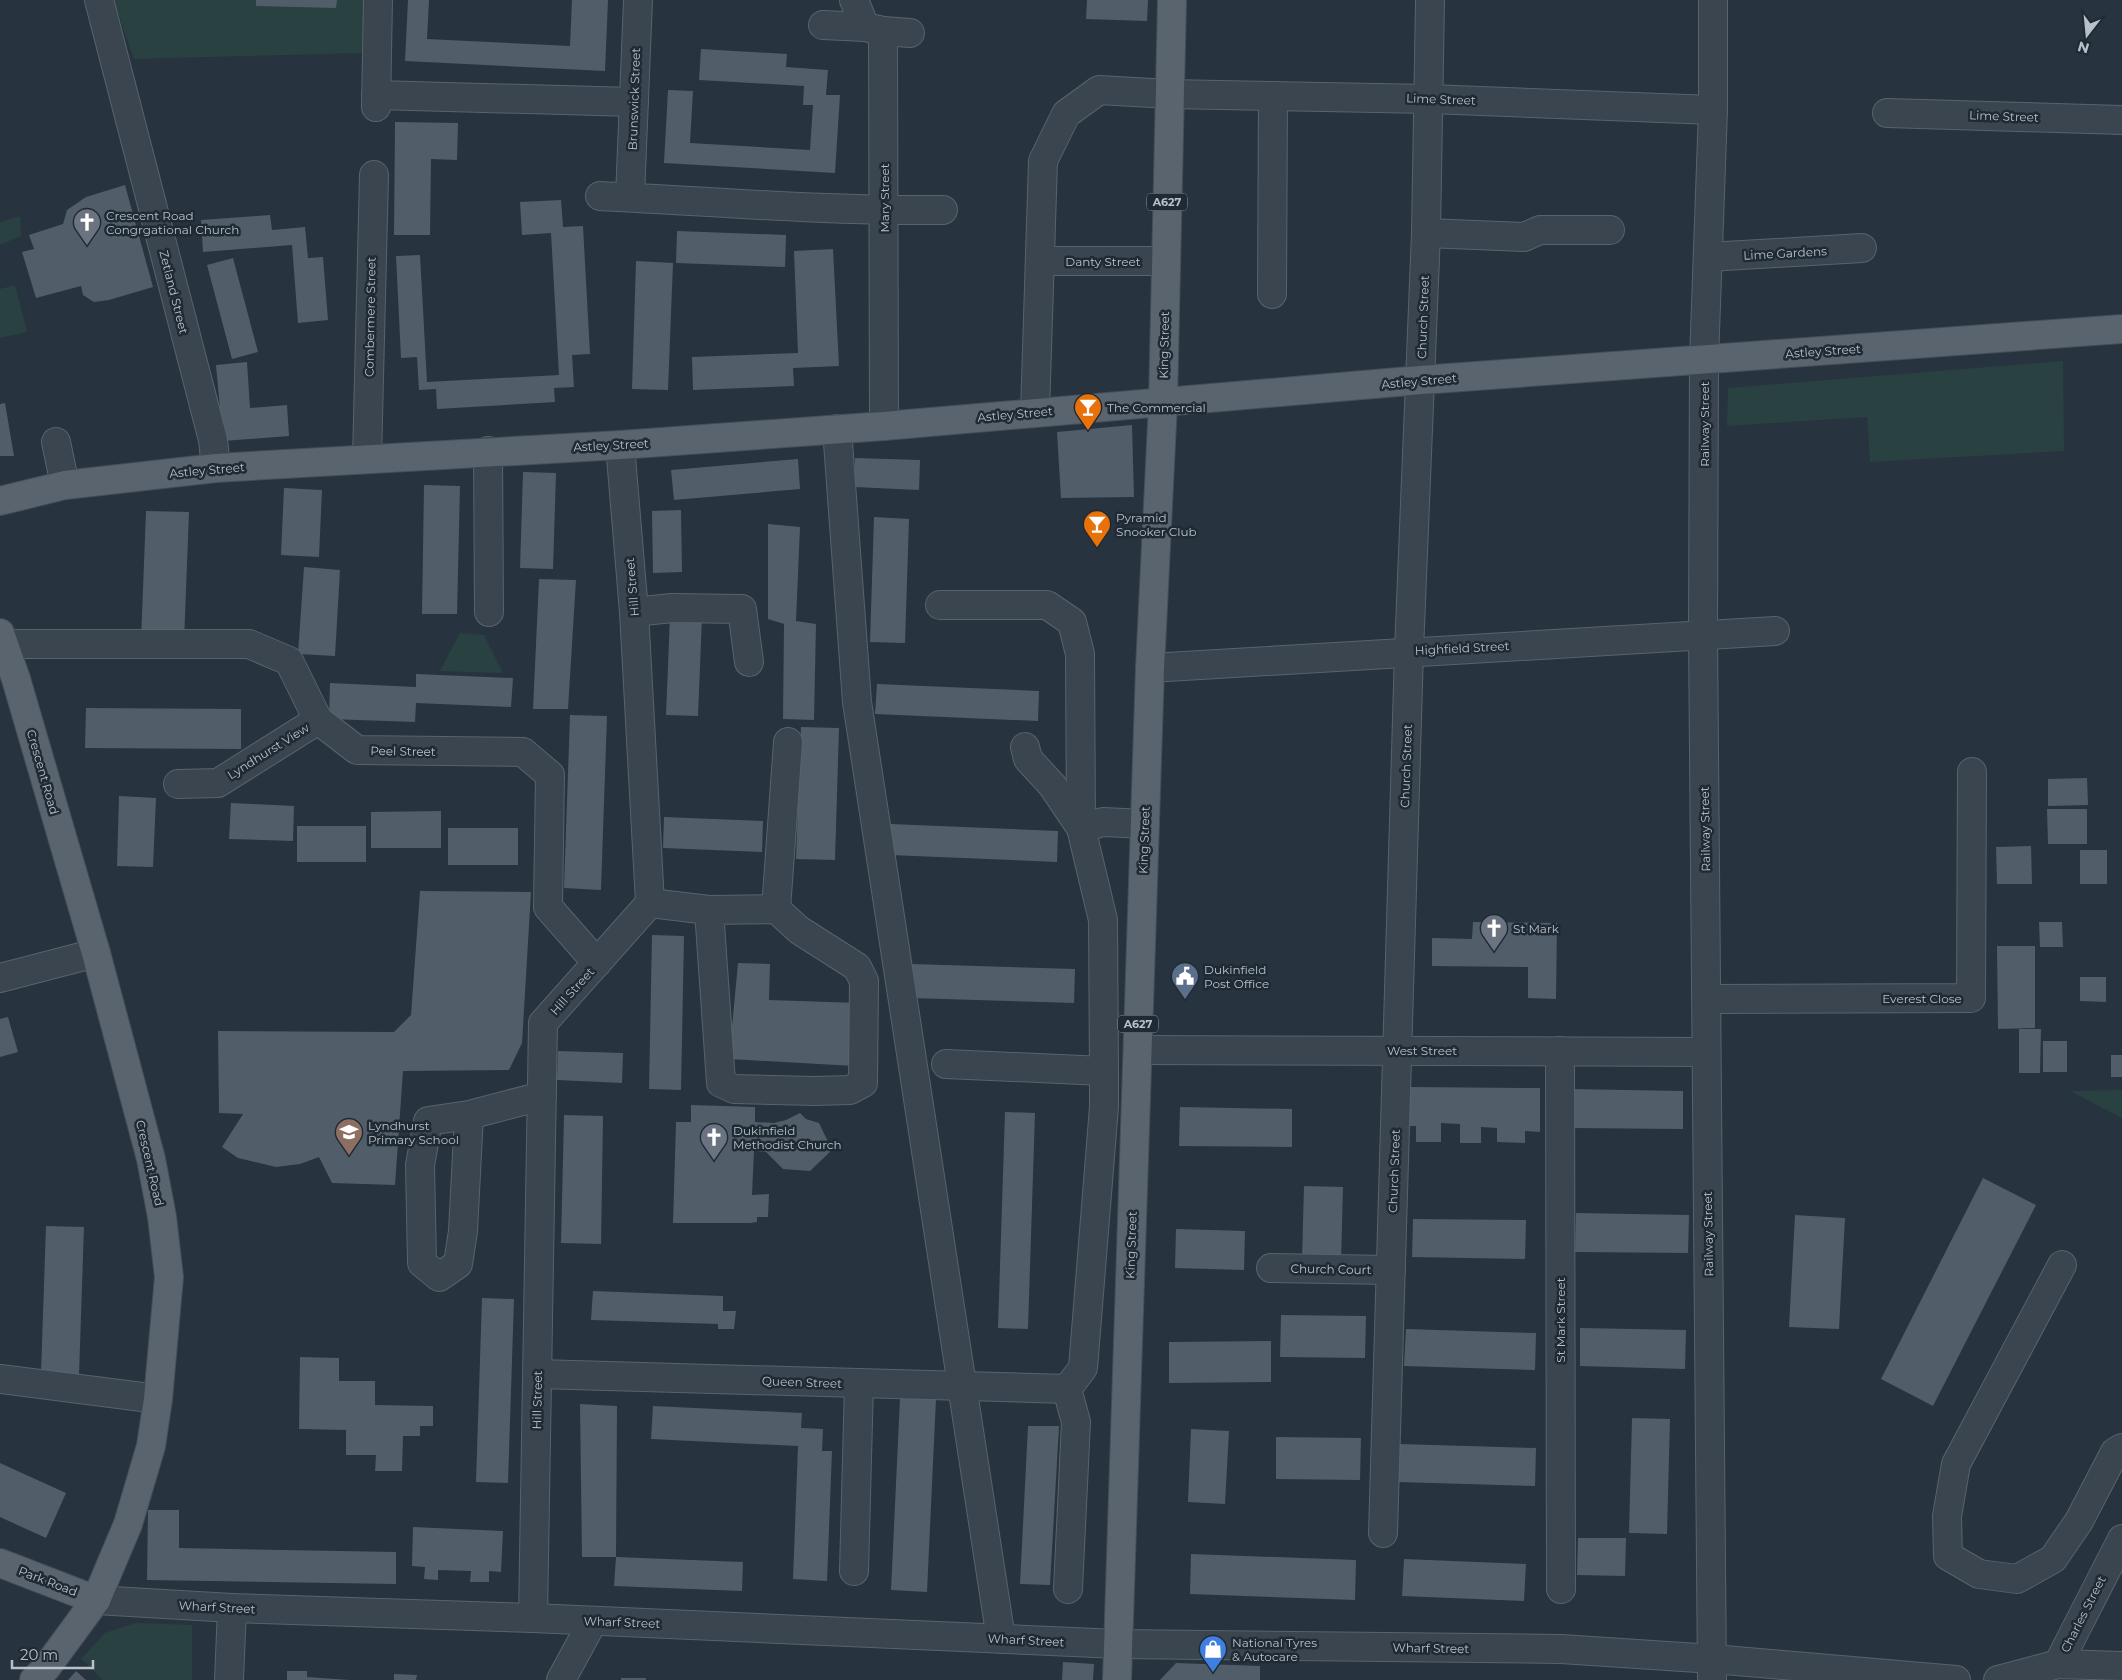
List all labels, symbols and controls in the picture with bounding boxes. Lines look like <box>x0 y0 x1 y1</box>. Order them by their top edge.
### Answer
north arrow <box>2062 10 2112 60</box>
text: N <box>2075 37 2091 58</box>
street label: Brunswick Street <box>625 47 643 151</box>
street label: Lime Street <box>1406 90 1476 108</box>
street label: Lime Street <box>1969 107 2039 125</box>
street label: Mary Street <box>877 163 892 233</box>
road number: A627 <box>1147 193 1187 210</box>
church icon: Crescent Road Congrgational Church <box>72 207 102 246</box>
place label: Crescent Road Congrgational Church <box>106 208 239 237</box>
street label: Lime Gardens <box>1743 243 1827 263</box>
street label: Zetland Street <box>156 249 192 336</box>
street label: Danty Street <box>1065 254 1141 269</box>
street label: Combermere Street <box>361 257 379 377</box>
street label: Church Street <box>1414 275 1432 359</box>
street label: King Street <box>1156 311 1172 379</box>
street label: Astley Street <box>1785 341 1861 361</box>
street label: Astley Street <box>1381 370 1457 392</box>
street label: Railway Street <box>1697 381 1712 467</box>
bar icon: The Commercial <box>1073 392 1103 431</box>
place label: The Commercial <box>1107 400 1206 415</box>
street label: Astley Street <box>977 403 1053 425</box>
street label: Astley Street <box>573 436 649 454</box>
street label: Astley Street <box>169 459 245 481</box>
bar icon: Pyramid Snooker Club <box>1082 509 1112 548</box>
place label: Pyramid Snooker Club <box>1116 510 1197 539</box>
street label: Hill Street <box>622 557 642 617</box>
street label: Highfield Street <box>1414 638 1510 658</box>
street label: Lyndhurst View <box>224 720 312 782</box>
street label: Church Street <box>1397 724 1415 808</box>
street label: Crescent Road <box>24 728 62 816</box>
street label: Peel Street <box>370 743 436 759</box>
street label: Railway Street <box>1697 786 1713 872</box>
street label: King Street <box>1135 806 1153 874</box>
church icon: St Mark <box>1479 913 1509 952</box>
place label: St Mark <box>1513 921 1560 936</box>
public building icon: Dukinfield Post Office <box>1170 961 1200 1000</box>
place label: Dukinfield Post Office <box>1204 962 1269 991</box>
street label: Hill Street <box>547 964 597 1018</box>
street label: Everest Close <box>1882 991 1962 1006</box>
road number: A627 <box>1118 1016 1158 1032</box>
street label: West Street <box>1387 1043 1457 1058</box>
school or university icon: Lyndhurst Primary School <box>334 1117 364 1156</box>
place label: Lyndhurst Primary School <box>368 1118 459 1147</box>
street label: Crescent Road <box>133 1119 167 1207</box>
church icon: Dukinfield Methodist Church <box>699 1122 729 1161</box>
place label: Dukinfield Methodist Church <box>733 1123 842 1152</box>
street label: Church Street <box>1385 1129 1403 1213</box>
street label: Railway Street <box>1700 1191 1716 1277</box>
street label: King Street <box>1122 1211 1140 1279</box>
street label: Church Court <box>1290 1261 1372 1277</box>
street label: St Mark Street <box>1553 1277 1568 1363</box>
street label: Hill Street <box>529 1370 545 1430</box>
street label: Queen Street <box>762 1373 842 1391</box>
street label: Park Road <box>16 1563 80 1599</box>
street label: Charles Street <box>2057 1573 2109 1655</box>
street label: Wharf Street <box>178 1598 256 1617</box>
street label: Wharf Street <box>583 1613 661 1631</box>
street label: Wharf Street <box>987 1631 1065 1650</box>
shop icon: National Tyres & Autocare <box>1198 1634 1228 1673</box>
place label: National Tyres & Autocare <box>1232 1635 1317 1664</box>
scale bar <box>12 1638 94 1670</box>
street label: Wharf Street <box>1393 1640 1470 1656</box>
text: 20 m <box>20 1645 58 1664</box>

